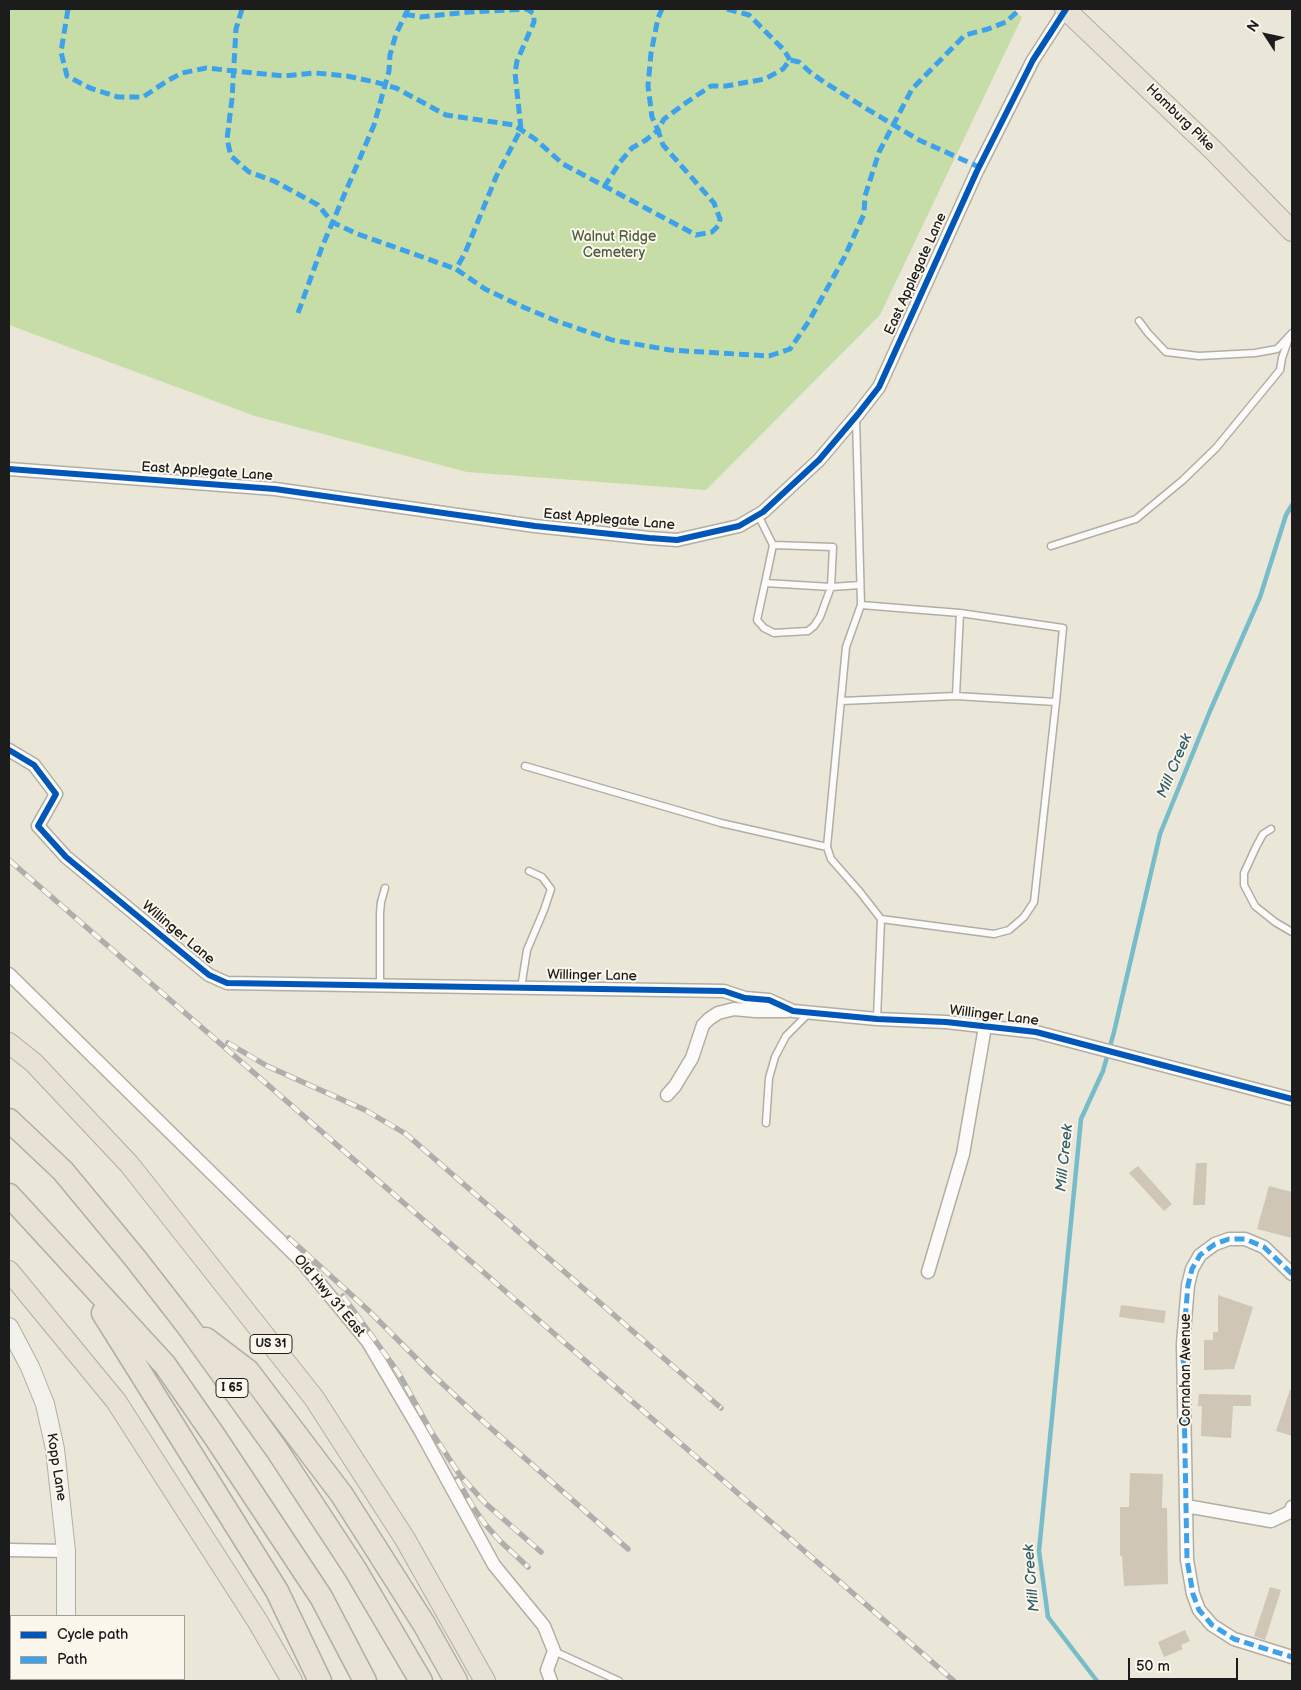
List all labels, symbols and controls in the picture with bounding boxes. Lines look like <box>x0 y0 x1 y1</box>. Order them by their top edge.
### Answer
north arrow <box>1241 10 1291 60</box>
text: N <box>1243 17 1263 35</box>
street label: Hamburg Pike <box>1142 81 1218 155</box>
street label: East Applegate Lane <box>881 210 951 338</box>
park label: Walnut Ridge Cemetery <box>572 229 656 262</box>
street label: East Applegate Lane <box>141 459 273 485</box>
street label: East Applegate Lane <box>543 506 675 534</box>
water label: Mill Creek <box>1153 731 1197 801</box>
street label: Willinger Lane <box>138 898 218 968</box>
street label: Willinger Lane <box>547 967 637 985</box>
street label: Willinger Lane <box>948 1002 1040 1030</box>
water label: Mill Creek <box>1052 1123 1078 1193</box>
street label: Old Hwy 31 East <box>290 1252 368 1340</box>
street label: Cornahan Avenue <box>1178 1313 1194 1427</box>
road number: US 31 <box>250 1335 292 1354</box>
road number: I 65 <box>216 1379 248 1398</box>
street label: Kopp Lane <box>42 1432 70 1502</box>
water label: Mill Creek <box>1020 1543 1044 1613</box>
legend <box>10 1615 185 1680</box>
text: Cycle path <box>57 1625 128 1644</box>
scale bar <box>1131 1648 1241 1680</box>
text: Path <box>57 1650 87 1669</box>
text: 50 m <box>1136 1657 1170 1676</box>

